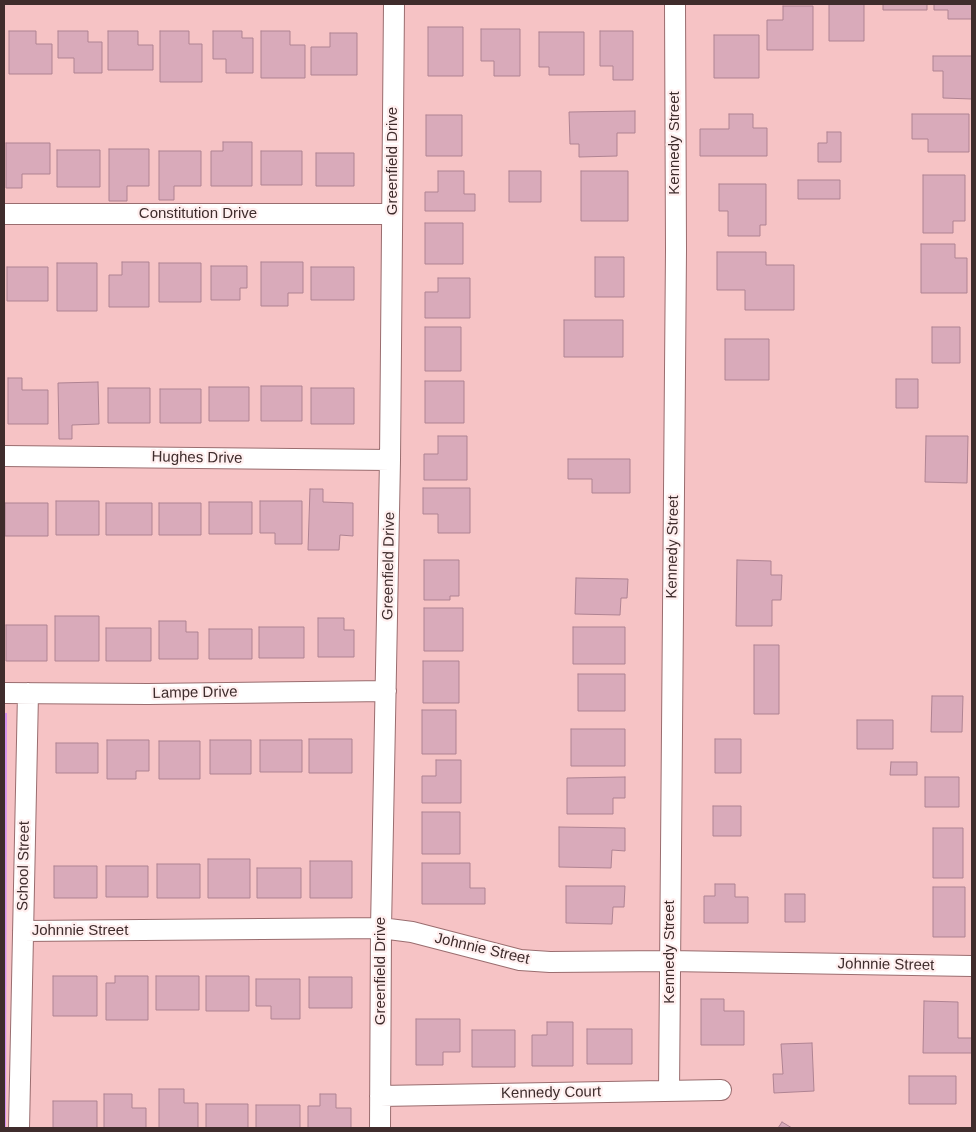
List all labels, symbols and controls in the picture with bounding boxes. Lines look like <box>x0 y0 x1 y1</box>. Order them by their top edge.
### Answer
street label: Kennedy Street <box>666 91 684 195</box>
street label: Greenfield Drive <box>384 107 402 215</box>
street label: Constitution Drive <box>139 205 257 223</box>
street label: Hughes Drive <box>151 448 243 468</box>
street label: Kennedy Street <box>663 495 683 599</box>
street label: Greenfield Drive <box>379 512 399 620</box>
street label: Lampe Drive <box>152 683 238 703</box>
street label: School Street <box>14 821 34 911</box>
street label: Kennedy Street <box>661 900 679 1004</box>
street label: Greenfield Drive <box>372 917 390 1025</box>
street label: Johnnie Street <box>32 922 128 940</box>
street label: Johnnie Street <box>433 929 531 969</box>
street label: Johnnie Street <box>837 955 935 975</box>
street label: Kennedy Court <box>501 1083 601 1103</box>

